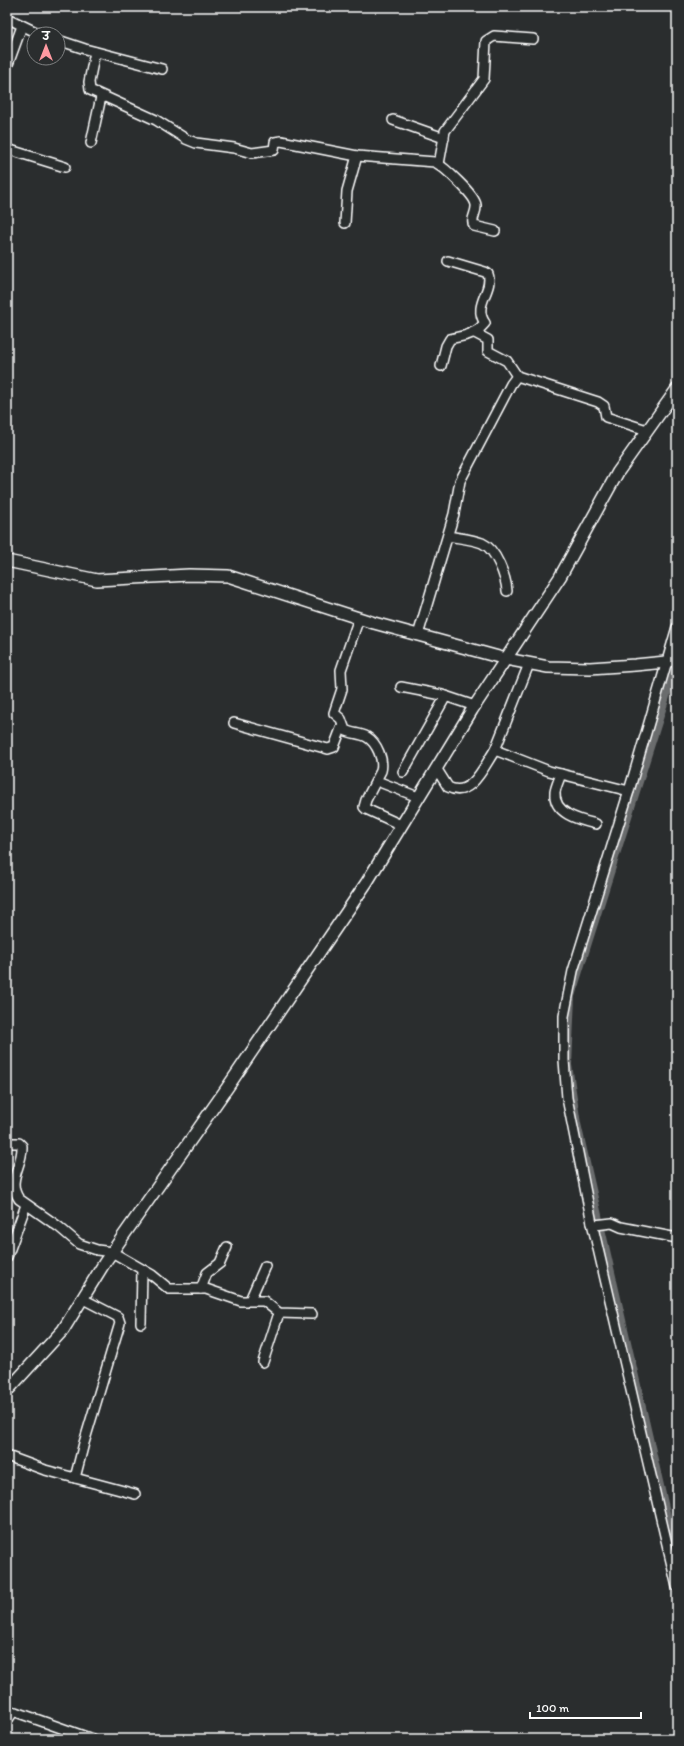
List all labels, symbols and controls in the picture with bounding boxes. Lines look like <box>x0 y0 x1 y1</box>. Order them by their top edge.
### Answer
north arrow <box>26 26 66 66</box>
text: उ <box>41 30 51 43</box>
scale bar <box>530 1694 641 1720</box>
text: 100 m <box>536 1701 569 1715</box>

